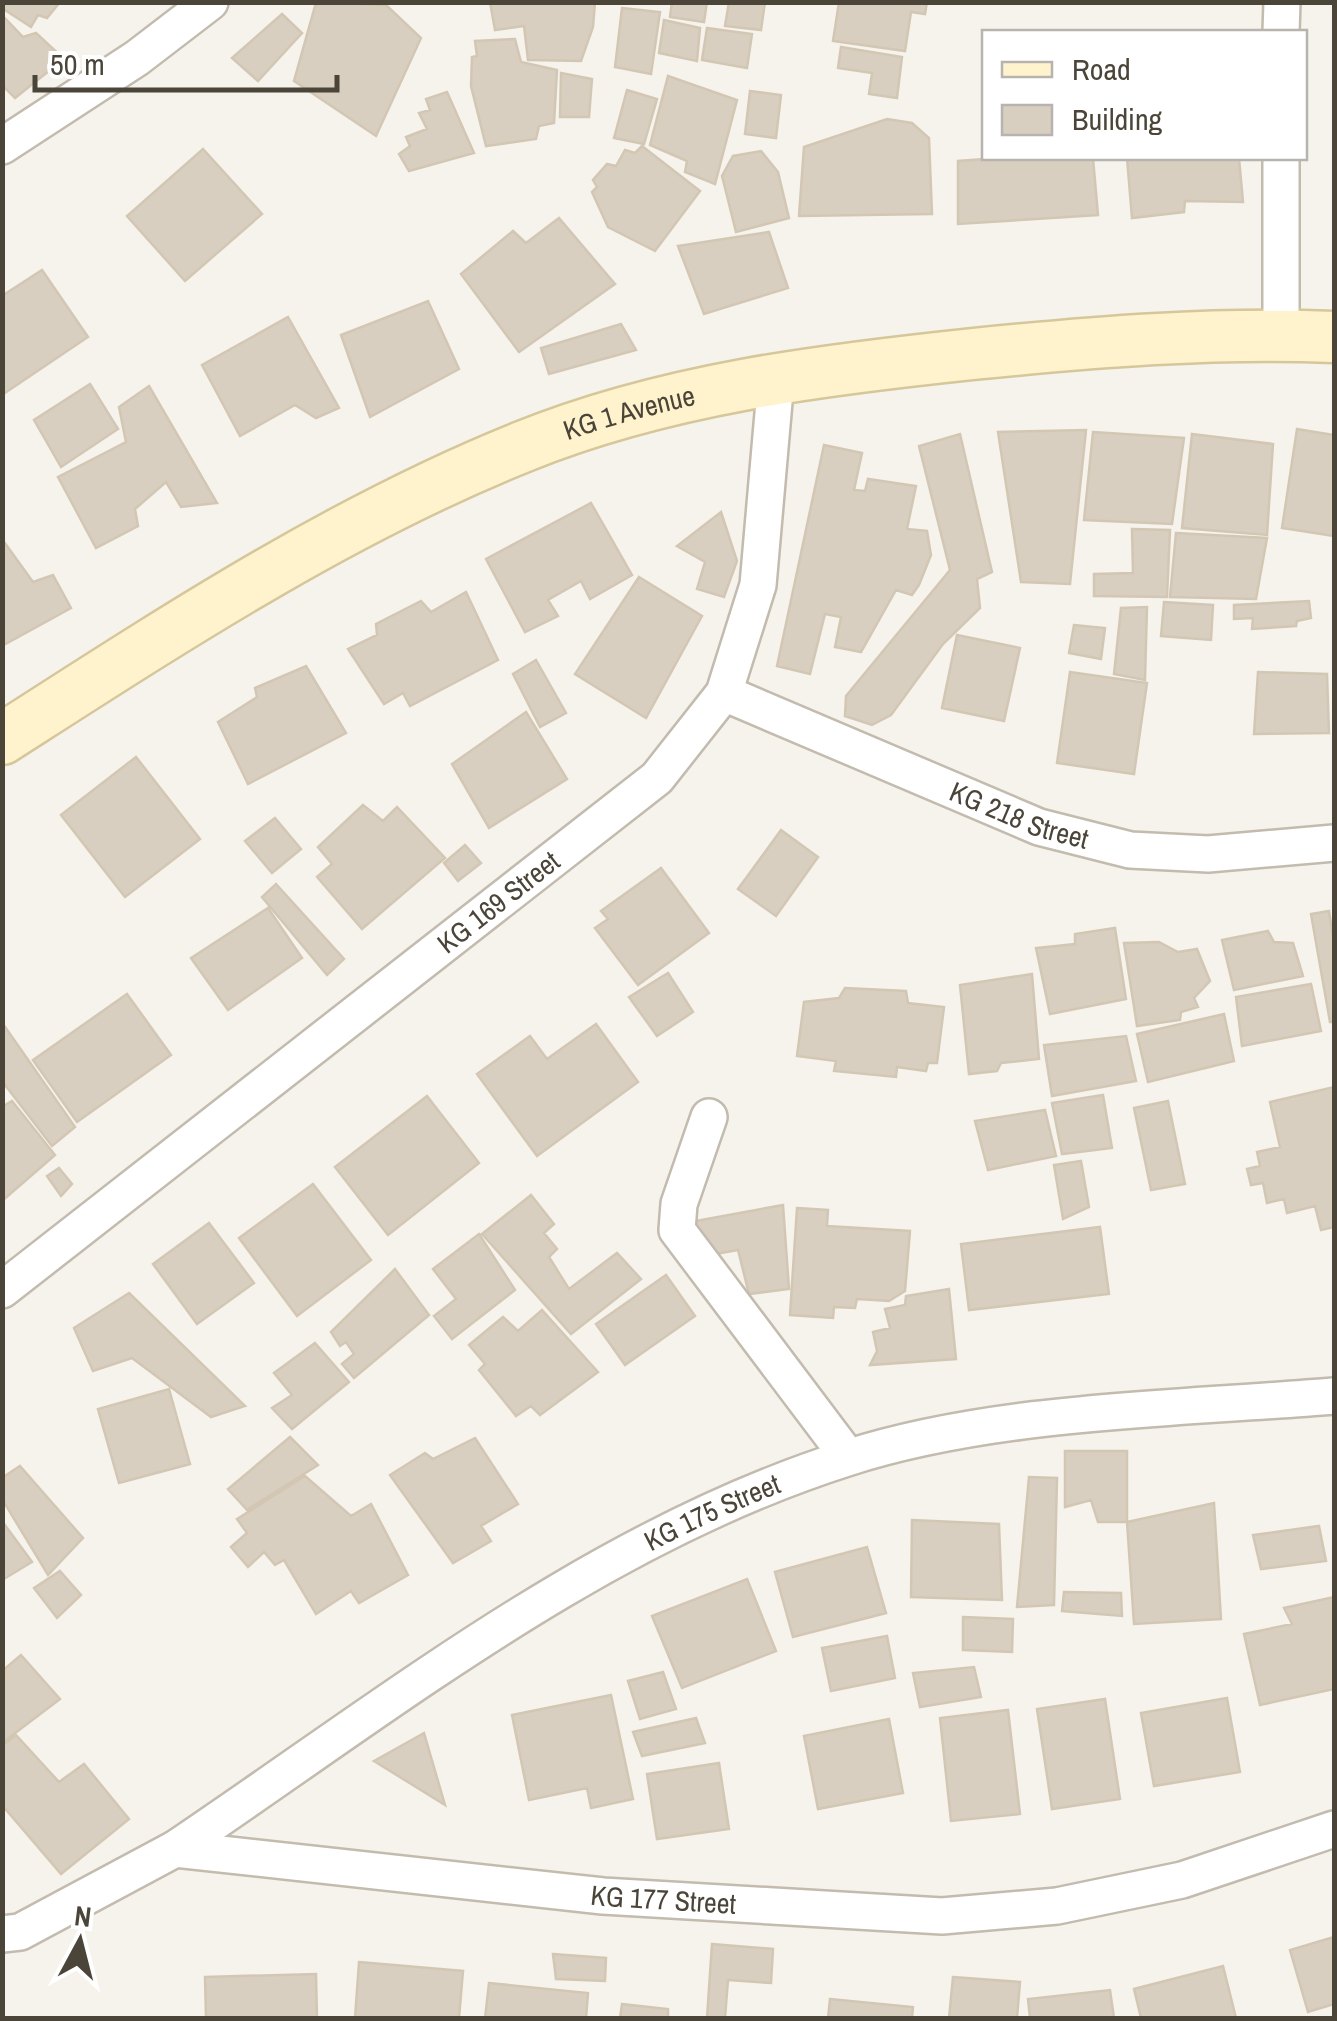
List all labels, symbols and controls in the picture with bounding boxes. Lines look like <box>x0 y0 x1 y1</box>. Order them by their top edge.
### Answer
scale bar <box>35 30 338 92</box>
legend <box>982 30 1307 160</box>
text: 50 m <box>50 44 105 84</box>
text: Road <box>1072 49 1131 89</box>
text: Building <box>1072 99 1163 139</box>
street label: KG 1 Avenue <box>558 376 698 449</box>
street label: KG 218 Street <box>944 772 1093 858</box>
street label: KG 169 Street <box>429 842 567 962</box>
street label: KG 175 Street <box>637 1465 785 1560</box>
street label: KG 177 Street <box>589 1876 737 1923</box>
north arrow <box>30 1891 130 1991</box>
text: N <box>73 1896 94 1936</box>

